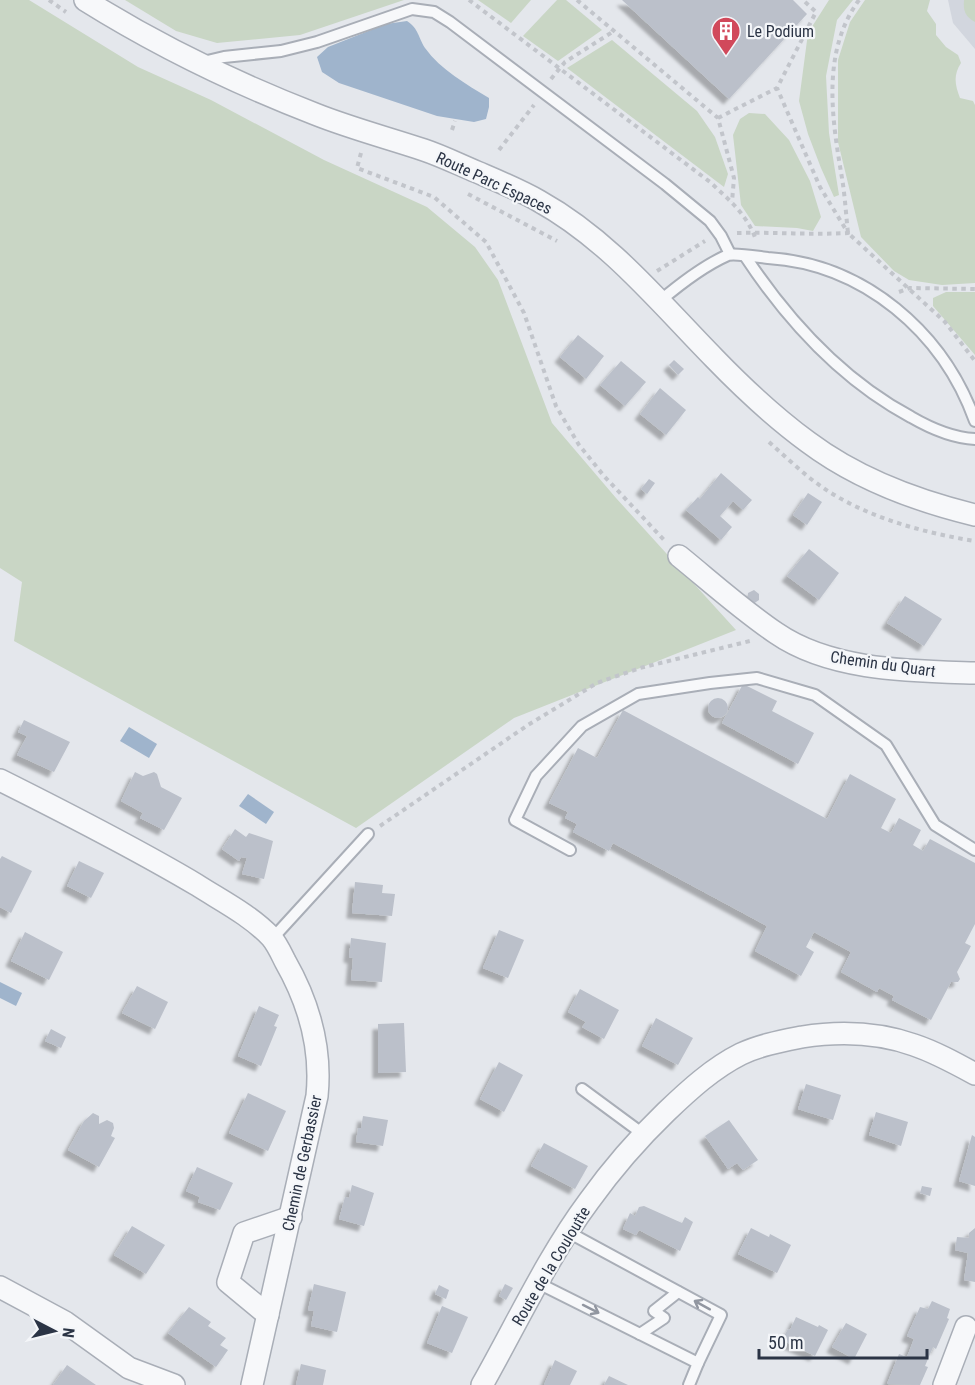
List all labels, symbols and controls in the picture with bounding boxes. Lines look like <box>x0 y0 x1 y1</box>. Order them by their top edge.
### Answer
building icon: Le Podium <box>710 15 742 57</box>
place label: Le Podium <box>747 22 814 41</box>
street label: Route Parc Espaces <box>433 148 555 218</box>
street label: Chemin du Quart <box>829 647 937 681</box>
street label: Chemin de Gerbassier <box>278 1093 326 1233</box>
street label: Route de la Couloutte <box>508 1203 594 1329</box>
one-way arrow <box>694 1299 711 1311</box>
north arrow <box>24 1301 84 1361</box>
one-way arrow <box>581 1304 599 1316</box>
scale bar <box>759 1322 927 1360</box>
text: N <box>58 1327 78 1339</box>
text: 50 m <box>768 1332 803 1353</box>

